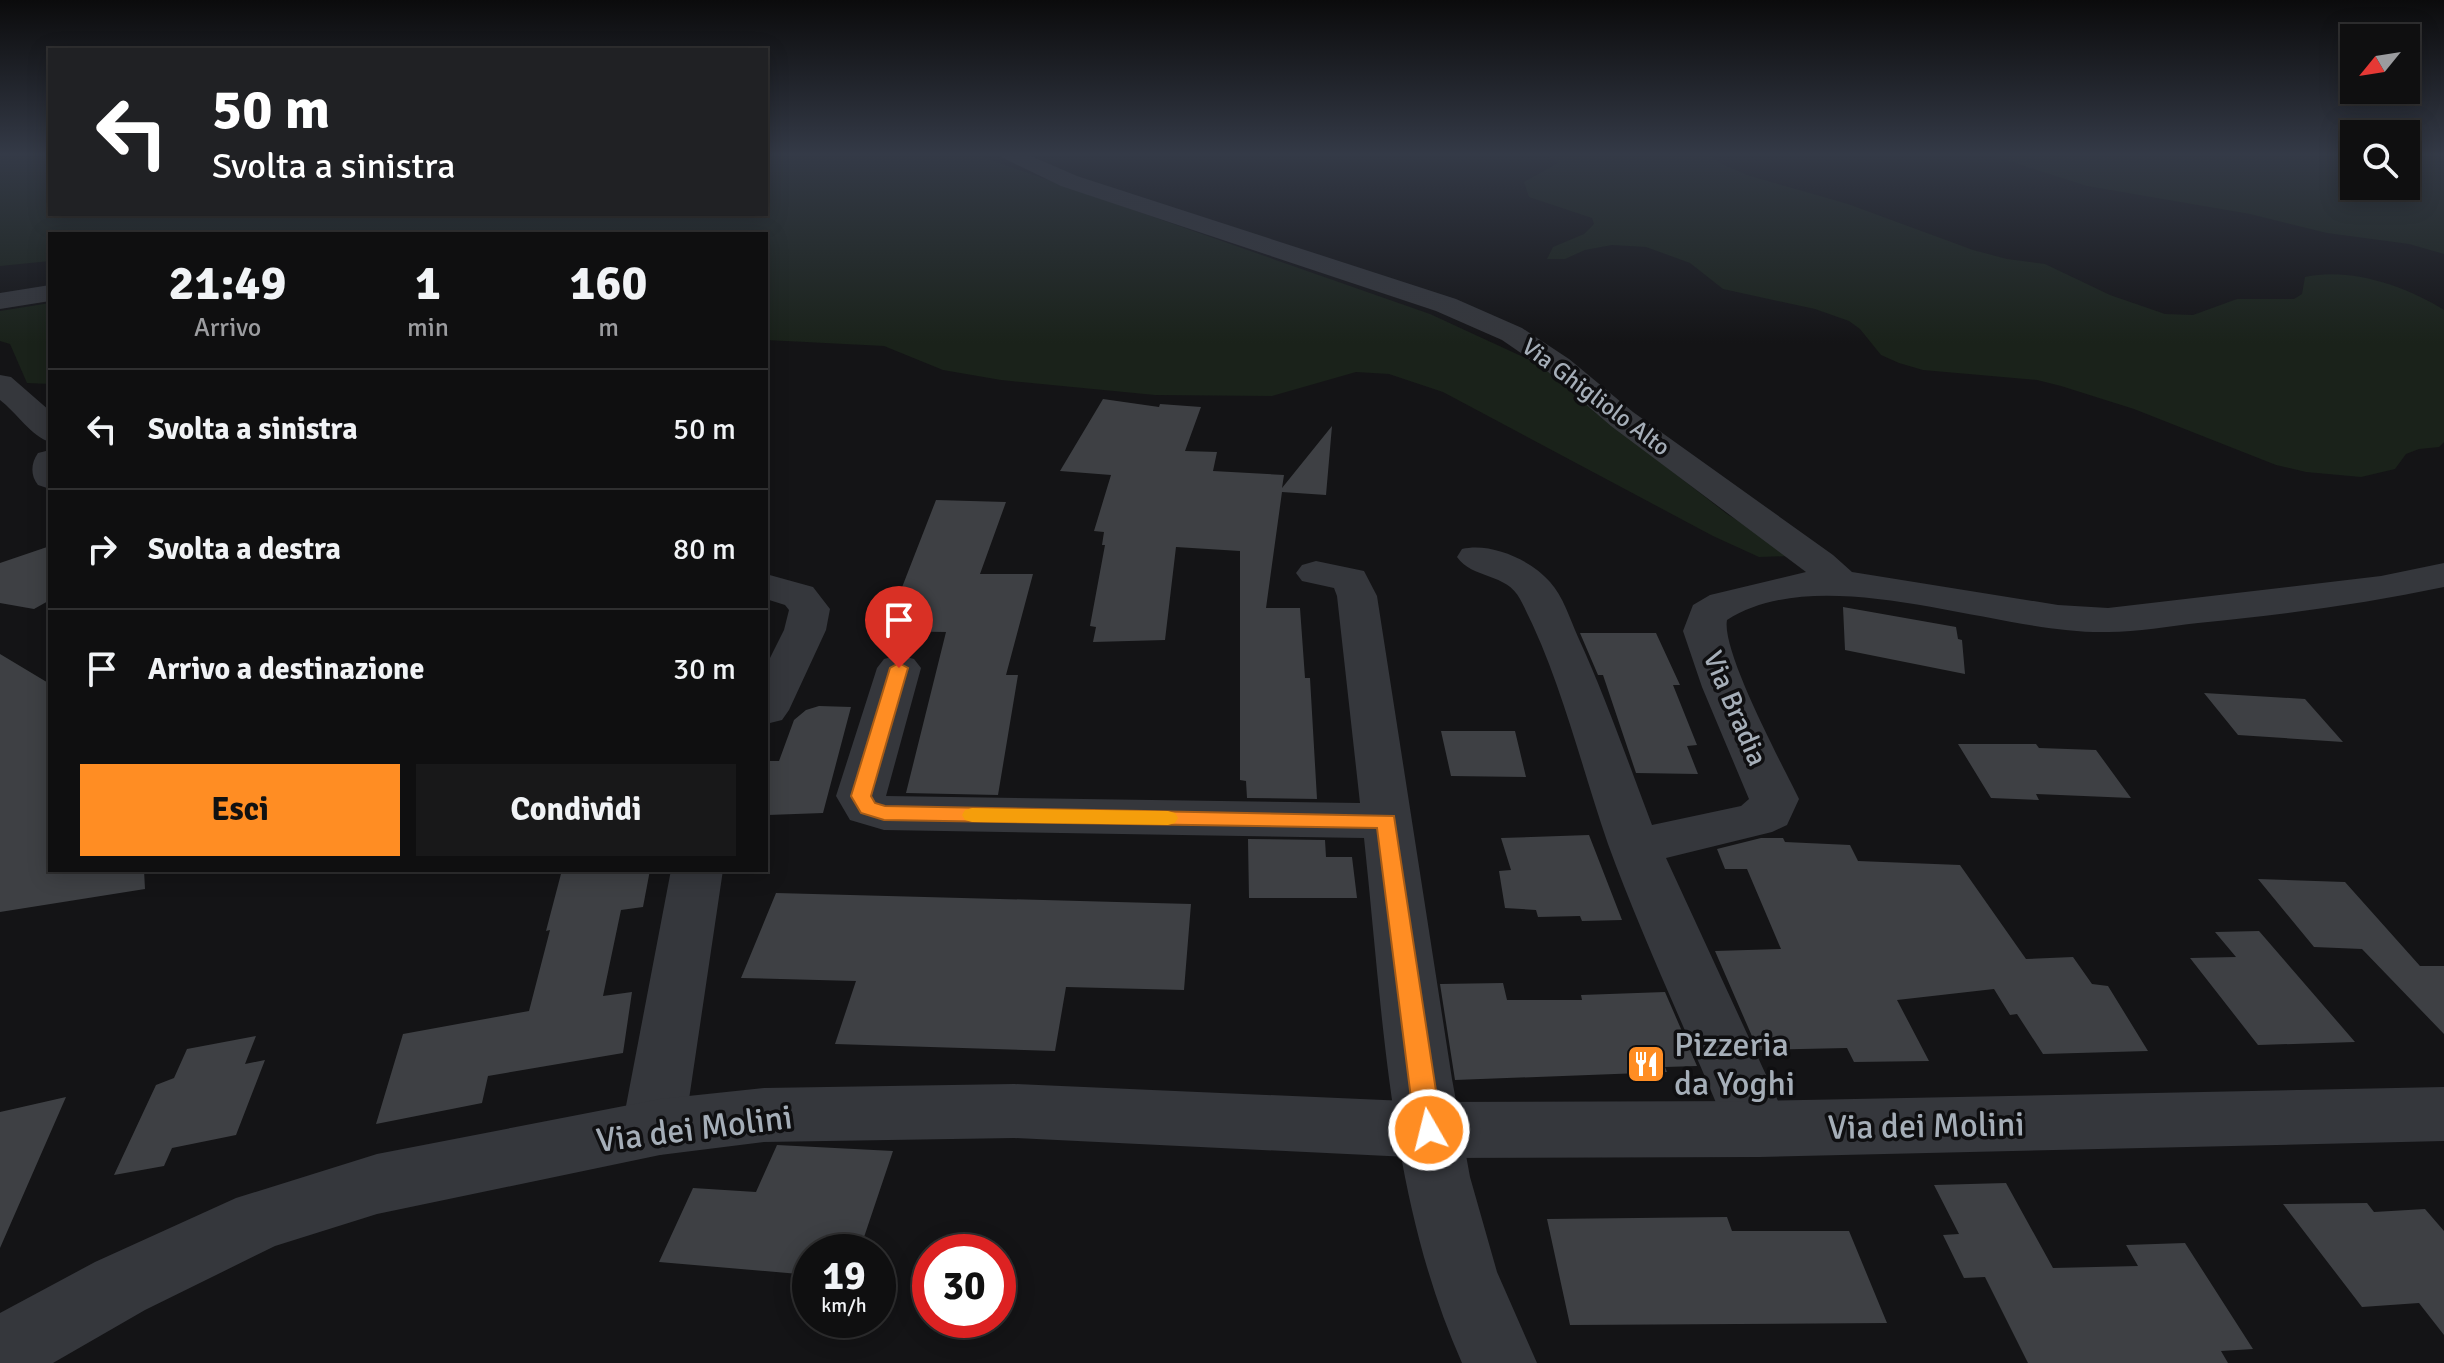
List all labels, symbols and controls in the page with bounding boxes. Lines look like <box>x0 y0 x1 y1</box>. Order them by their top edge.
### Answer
north arrow <box>2340 24 2420 104</box>
map controls <box>2340 24 2420 200</box>
text: 50 m <box>212 75 330 144</box>
icon: left <box>80 80 184 184</box>
button: search <box>2340 120 2420 200</box>
text: Svolta a sinistra <box>212 144 455 189</box>
text: 21:49 <box>169 254 286 313</box>
text: 1 <box>415 254 441 313</box>
text: 160 <box>570 254 647 313</box>
text: Arrivo <box>194 312 261 344</box>
text: min <box>407 312 449 344</box>
text: m <box>598 312 619 344</box>
street label: Via Ghigliolo Alto <box>1516 332 1676 462</box>
icon: left <box>80 407 124 451</box>
text: Svolta a sinistra <box>148 411 358 448</box>
text: 50 m <box>673 411 736 448</box>
icon: right <box>80 527 124 571</box>
text: Svolta a destra <box>148 531 341 568</box>
text: 80 m <box>673 531 736 568</box>
pin <box>865 586 933 668</box>
icon: arrive <box>877 598 921 642</box>
street label: Via Bradia <box>1696 646 1774 771</box>
icon: arrive <box>80 647 124 691</box>
text: Arrivo a destinazione <box>148 651 424 688</box>
text: 30 m <box>673 651 736 688</box>
button: Esci <box>80 764 400 856</box>
button: Condividi <box>416 764 736 856</box>
place label: Pizzeria da Yoghi <box>1674 1024 1795 1105</box>
restaurant icon: Pizzeria da Yoghi <box>1625 1043 1667 1085</box>
position arrow <box>1387 1088 1471 1172</box>
street label: Via dei Molini <box>594 1096 795 1162</box>
street label: Via dei Molini <box>1827 1103 2025 1149</box>
speed limit sign: 30 <box>912 1234 1016 1338</box>
text: 19 <box>822 1251 866 1301</box>
text: km/h <box>821 1293 867 1318</box>

